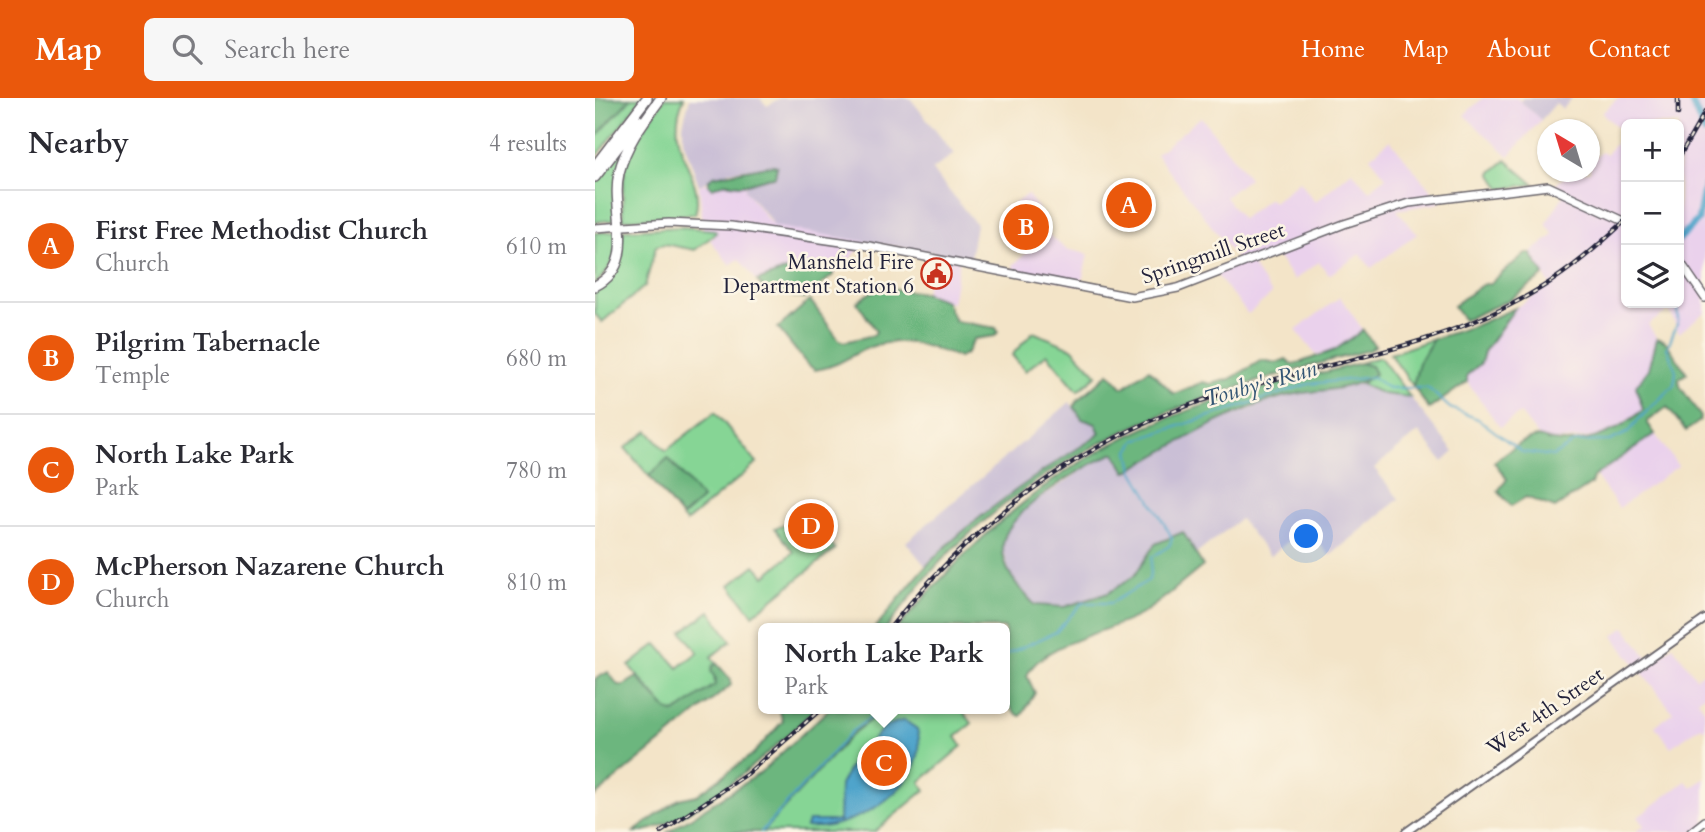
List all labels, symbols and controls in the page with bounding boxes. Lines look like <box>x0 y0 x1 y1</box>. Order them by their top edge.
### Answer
search box <box>144 18 634 81</box>
text: Map <box>35 27 102 72</box>
icon: search <box>168 30 206 68</box>
text: Search here <box>224 32 350 67</box>
text: Home <box>1301 33 1365 66</box>
text: Map <box>1403 33 1449 66</box>
text: About <box>1487 33 1551 66</box>
text: Contact <box>1589 33 1670 66</box>
north arrow <box>1537 119 1600 182</box>
map controls <box>1621 119 1684 308</box>
button: + <box>1621 119 1684 182</box>
text: Nearby <box>28 123 129 164</box>
text: 4 results <box>489 128 567 159</box>
pin: A <box>1106 179 1152 231</box>
button: − <box>1621 182 1684 245</box>
pin: B <box>1003 201 1049 253</box>
text: First Free Methodist Church <box>95 213 428 248</box>
street label: Springmill Street <box>1138 215 1289 292</box>
text: A <box>42 231 60 262</box>
text: 610 m <box>506 231 567 262</box>
button: layers <box>1621 245 1684 308</box>
text: Church <box>95 248 169 279</box>
place label: Mansfield Fire Department Station 6 <box>723 248 914 301</box>
public building icon: Mansfield Fire Department Station 6 <box>920 257 954 291</box>
text: Pilgrim Tabernacle <box>95 325 321 360</box>
text: B <box>43 343 59 374</box>
text: 680 m <box>506 343 567 374</box>
water label: Touby's Run <box>1200 352 1321 414</box>
text: Temple <box>95 360 170 391</box>
text: North Lake Park <box>95 437 294 472</box>
text: C <box>42 455 60 486</box>
text: 780 m <box>506 455 567 486</box>
text: Park <box>95 472 139 503</box>
pin: D <box>788 500 834 552</box>
your location <box>1289 519 1323 553</box>
text: McPherson Nazarene Church <box>95 549 444 584</box>
text: D <box>41 567 61 598</box>
text: 810 m <box>506 567 567 598</box>
text: Church <box>95 584 169 615</box>
popup <box>758 623 1010 714</box>
text: North Lake Park <box>784 636 984 671</box>
street label: West 4th Street <box>1480 660 1610 763</box>
text: Park <box>784 671 829 702</box>
pin: C <box>861 737 907 789</box>

